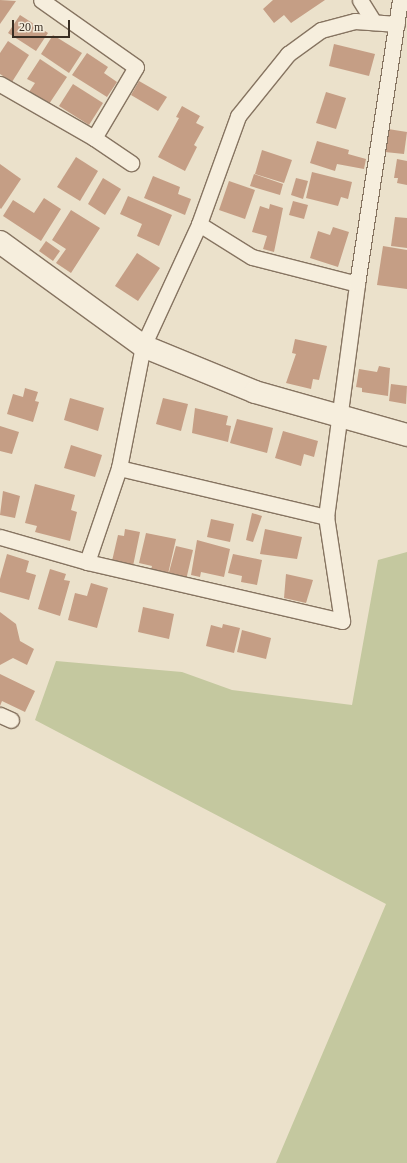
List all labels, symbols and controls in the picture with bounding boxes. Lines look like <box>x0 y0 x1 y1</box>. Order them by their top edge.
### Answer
scale bar <box>14 12 72 38</box>
text: 20 m <box>19 20 43 34</box>

